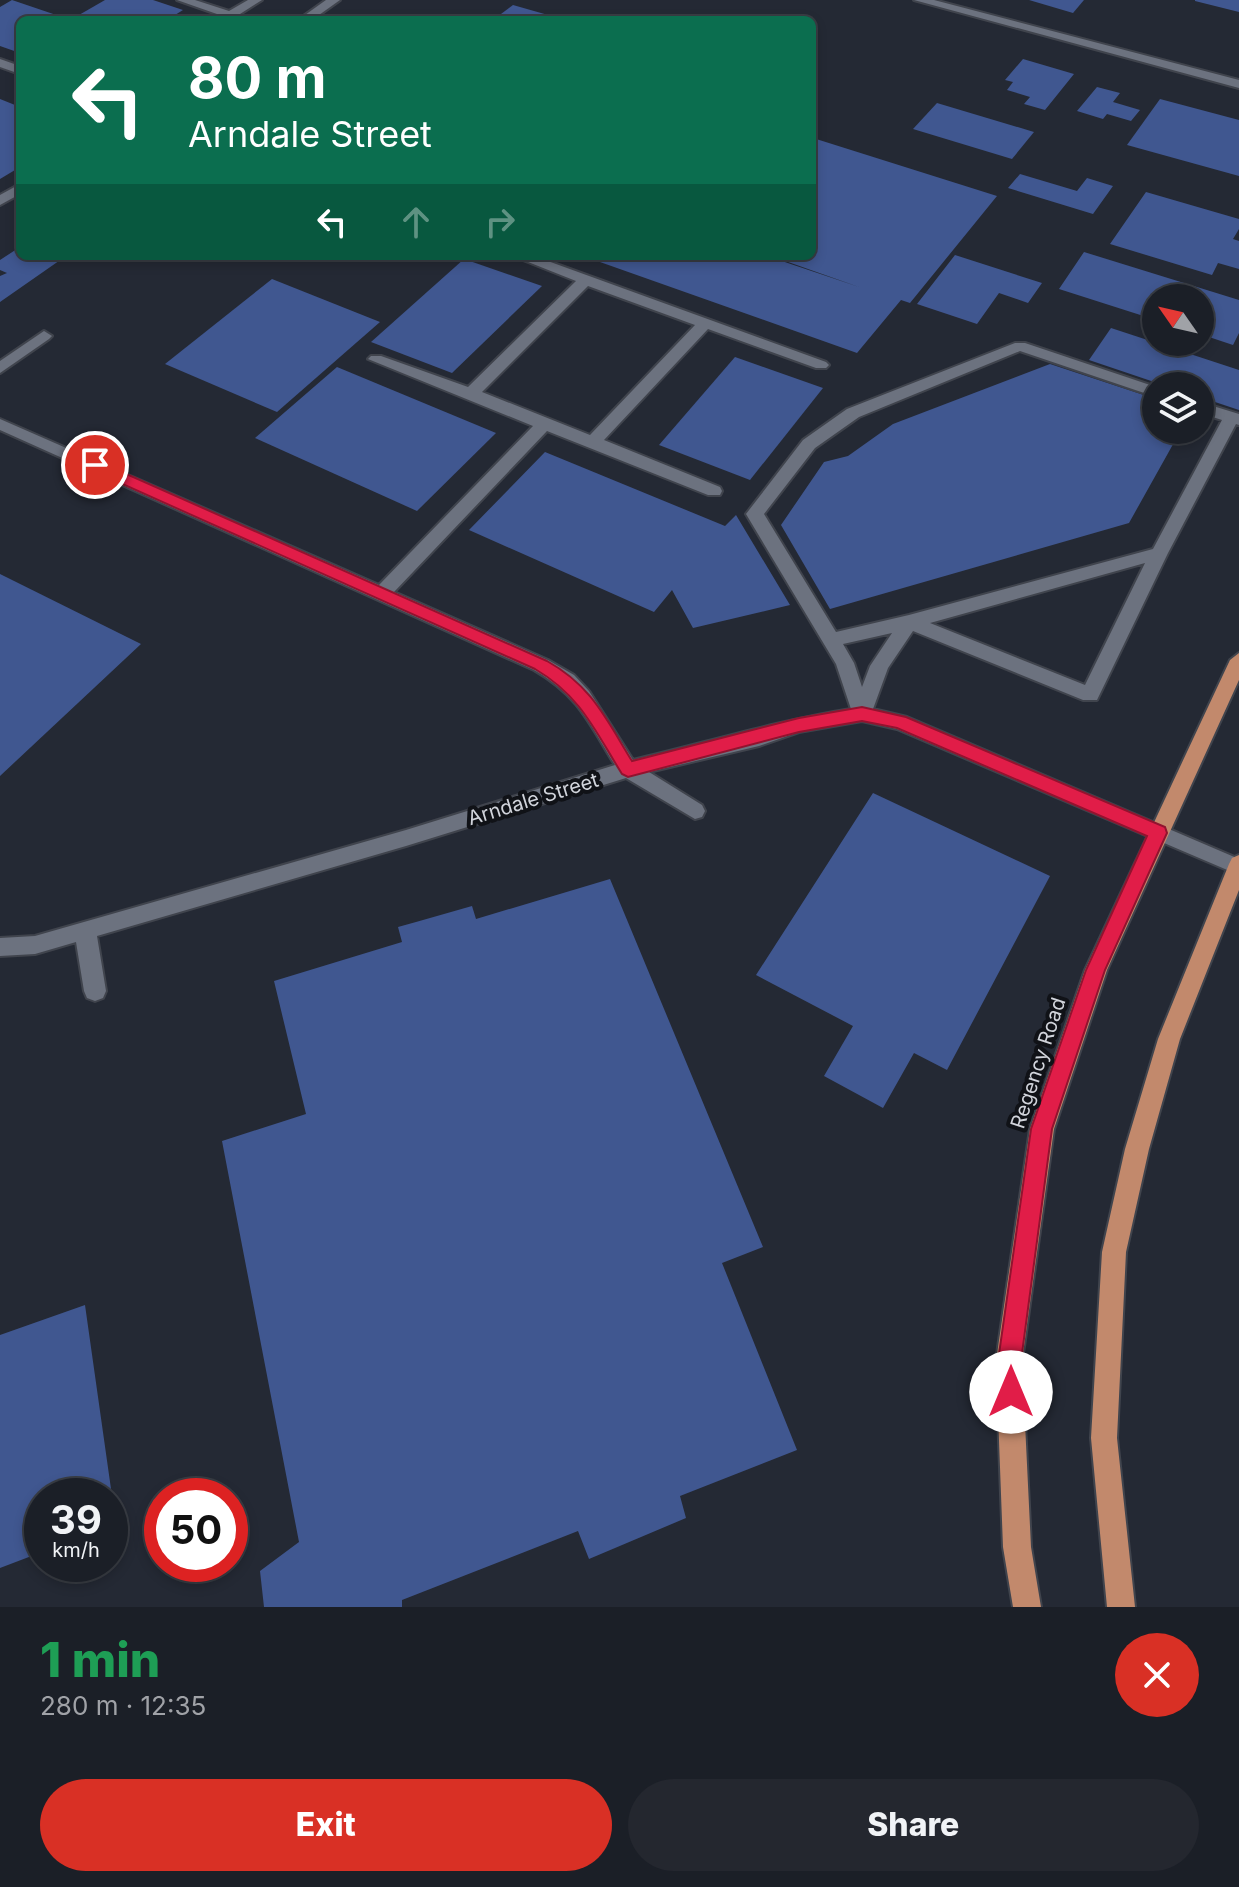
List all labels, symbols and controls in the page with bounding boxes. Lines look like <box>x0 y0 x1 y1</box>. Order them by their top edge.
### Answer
text: 80 m <box>188 44 327 112</box>
icon: left <box>56 48 160 152</box>
text: Arndale Street <box>188 112 432 156</box>
icon: left <box>310 200 354 244</box>
icon: ahead <box>394 200 438 244</box>
icon: right <box>478 200 522 244</box>
north arrow <box>1142 284 1214 356</box>
map controls <box>1142 284 1214 444</box>
button: layers <box>1142 372 1214 444</box>
pin <box>61 431 129 499</box>
icon: arrive <box>73 443 117 487</box>
street label: Arndale Street <box>465 768 602 830</box>
street label: Regency Road <box>1006 995 1070 1131</box>
position arrow <box>969 1350 1053 1434</box>
speed limit sign: 50 <box>144 1478 248 1582</box>
text: 39 <box>50 1495 102 1544</box>
text: km/h <box>52 1538 100 1562</box>
text: 1 min <box>40 1630 160 1689</box>
button: close <box>1115 1633 1199 1717</box>
text: 280 m · 12:35 <box>40 1690 206 1721</box>
button: Exit <box>40 1779 612 1871</box>
button: Share <box>628 1779 1199 1871</box>

